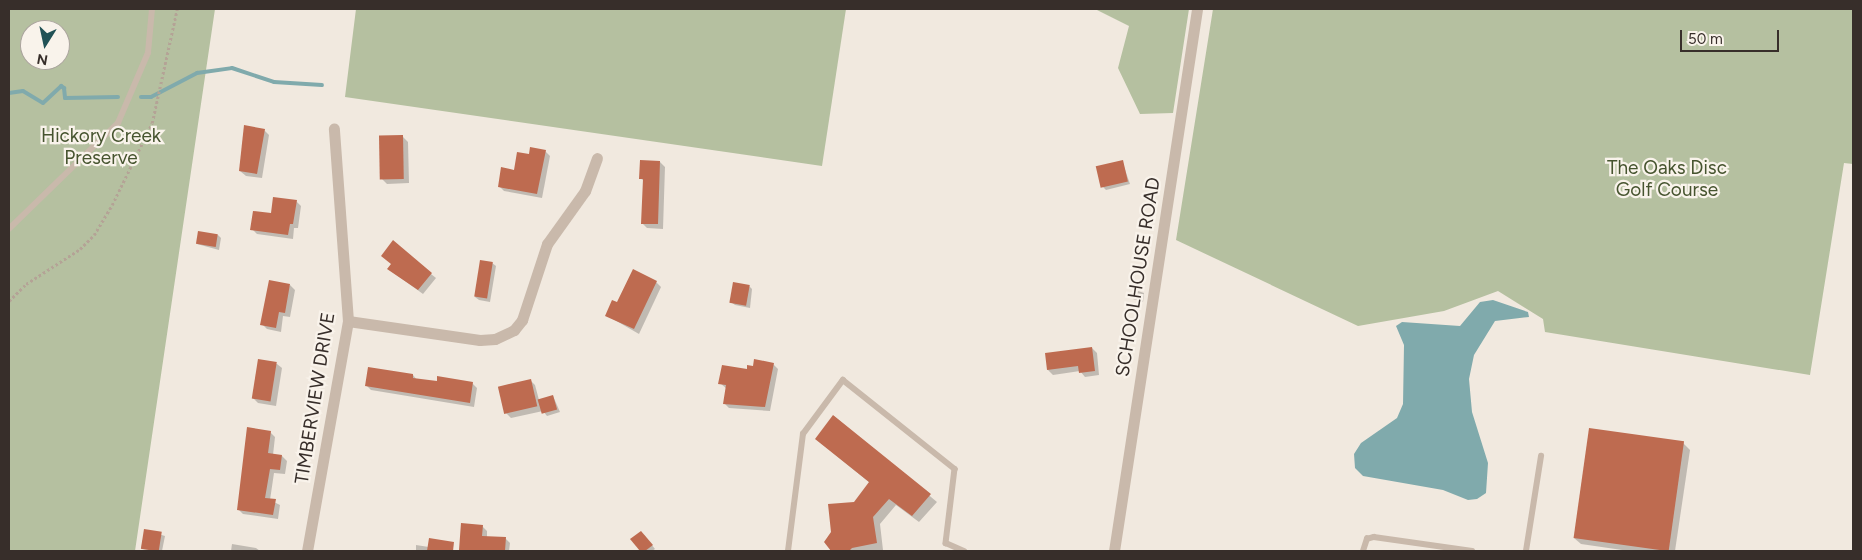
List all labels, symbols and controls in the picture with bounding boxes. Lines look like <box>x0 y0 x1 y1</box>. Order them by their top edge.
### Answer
north arrow <box>20 20 70 70</box>
scale bar <box>1682 20 1781 52</box>
text: 50 m <box>1688 30 1723 48</box>
text: N <box>36 50 49 69</box>
park label: Hickory Creek Preserve <box>41 125 161 169</box>
park label: The Oaks Disc Golf Course <box>1607 157 1727 201</box>
street label: SCHOOLHOUSE ROAD <box>1111 176 1165 378</box>
street label: TIMBERVIEW DRIVE <box>290 311 340 485</box>

